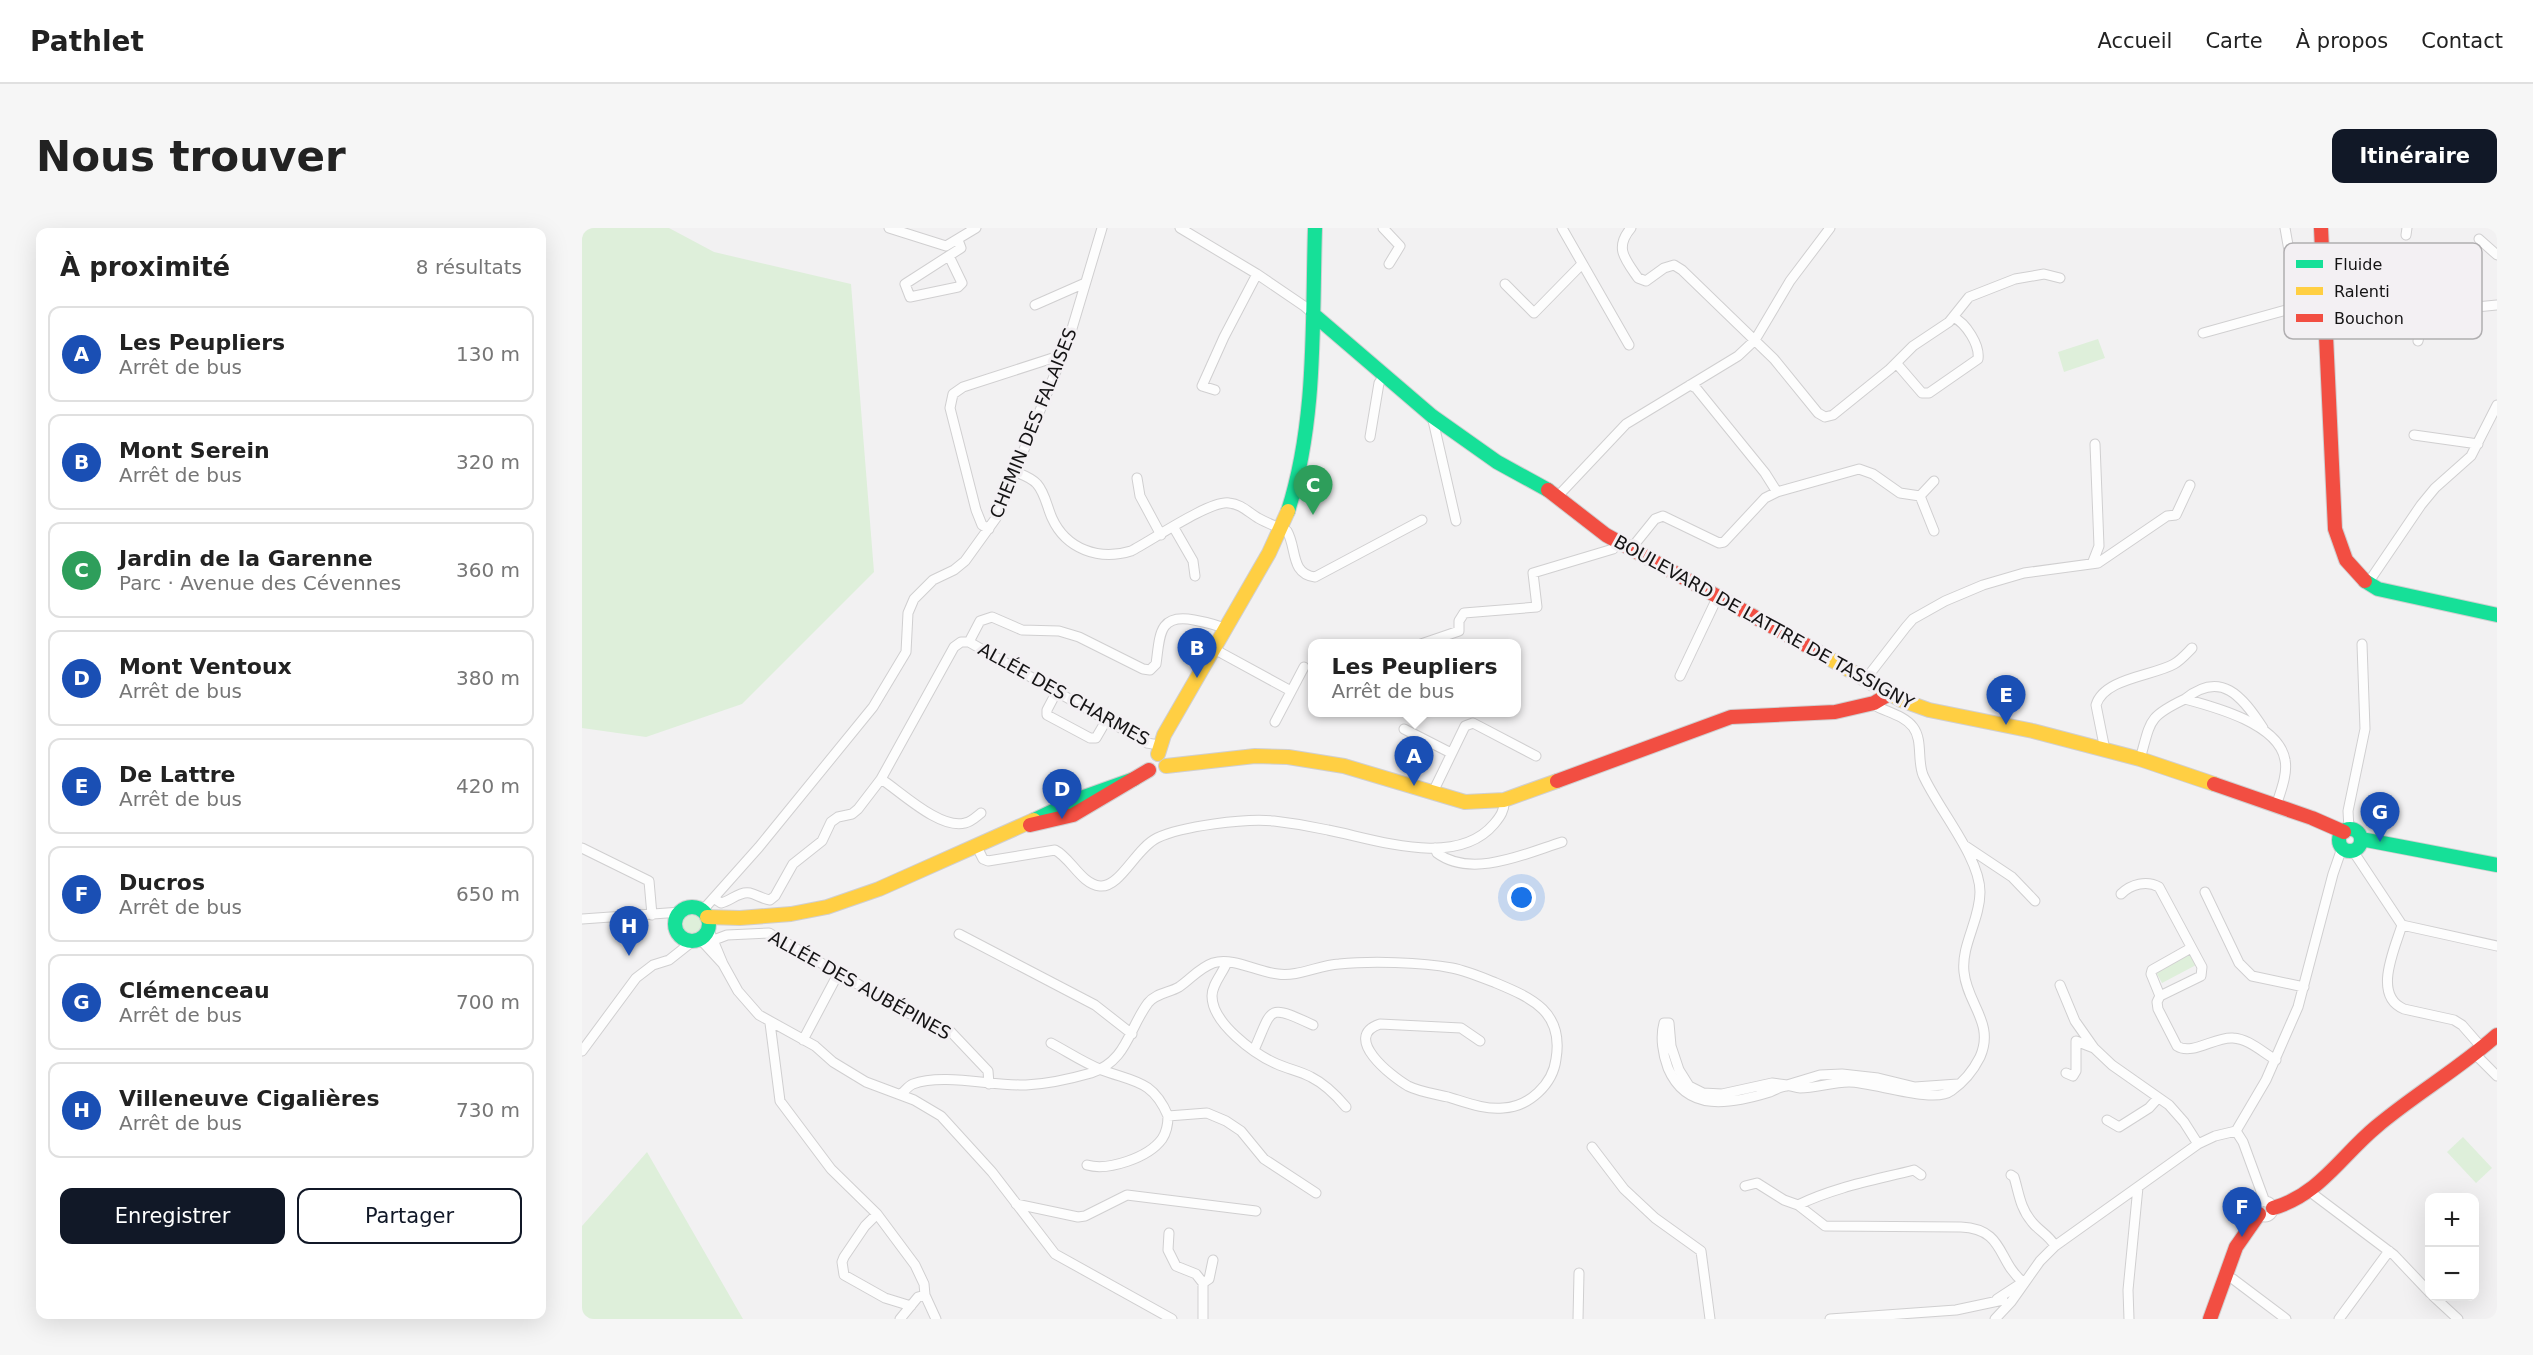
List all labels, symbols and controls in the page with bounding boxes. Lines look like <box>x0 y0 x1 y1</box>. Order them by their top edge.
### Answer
text: Pathlet <box>30 25 144 58</box>
text: Accueil <box>2097 29 2172 53</box>
text: Carte <box>2205 29 2263 53</box>
text: À propos <box>2296 29 2388 53</box>
text: Contact <box>2421 29 2503 53</box>
button: Itinéraire <box>2332 129 2497 183</box>
text: Nous trouver <box>36 132 346 181</box>
legend <box>2284 243 2482 339</box>
text: À proximité <box>60 252 230 282</box>
text: 8 résultats <box>416 255 522 279</box>
text: Fluide <box>2334 255 2382 274</box>
text: Ralenti <box>2334 282 2390 301</box>
text: Bouchon <box>2334 309 2404 328</box>
street label: CHEMIN DES FALAISES <box>985 325 1081 521</box>
text: Les Peupliers <box>119 330 285 355</box>
text: A <box>74 342 89 366</box>
text: 130 m <box>456 342 520 366</box>
text: Arrêt de bus <box>119 355 242 379</box>
text: Mont Serein <box>119 438 270 463</box>
text: B <box>74 450 89 474</box>
text: 320 m <box>456 450 520 474</box>
text: Arrêt de bus <box>119 463 242 487</box>
pin: C <box>1294 466 1332 515</box>
street label: BOULEVARD DE LATTRE DE TASSIGNY <box>1610 531 1918 714</box>
text: Jardin de la Garenne <box>119 546 373 571</box>
text: C <box>74 558 89 582</box>
text: 360 m <box>456 558 520 582</box>
text: Parc · Avenue des Cévennes <box>119 571 401 595</box>
pin: B <box>1178 628 1216 678</box>
street label: ALLÉE DES CHARMES <box>975 638 1153 750</box>
popup <box>1308 639 1521 717</box>
text: Mont Ventoux <box>119 654 292 679</box>
text: Les Peupliers <box>1331 654 1498 679</box>
text: D <box>73 666 90 690</box>
text: 380 m <box>456 666 520 690</box>
pin: E <box>1986 676 2026 725</box>
text: Arrêt de bus <box>119 679 242 703</box>
text: Arrêt de bus <box>1331 679 1454 703</box>
pin: A <box>1394 736 1434 786</box>
text: De Lattre <box>119 762 236 787</box>
pin: D <box>1042 770 1082 819</box>
text: E <box>75 774 88 798</box>
text: 420 m <box>456 774 520 798</box>
text: Arrêt de bus <box>119 787 242 811</box>
pin: G <box>2360 792 2400 842</box>
text: Ducros <box>119 870 205 895</box>
text: F <box>75 882 88 906</box>
text: 650 m <box>456 882 520 906</box>
your location <box>1507 883 1536 912</box>
text: Arrêt de bus <box>119 895 242 919</box>
pin: H <box>610 906 648 956</box>
street label: ALLÉE DES AUBÉPINES <box>765 926 955 1044</box>
text: Clémenceau <box>119 978 270 1003</box>
text: G <box>73 990 90 1014</box>
text: 700 m <box>456 990 520 1014</box>
text: Arrêt de bus <box>119 1003 242 1027</box>
text: Villeneuve Cigalières <box>119 1086 380 1111</box>
text: H <box>73 1098 90 1122</box>
text: 730 m <box>456 1098 520 1122</box>
text: Arrêt de bus <box>119 1111 242 1135</box>
button: Enregistrer <box>60 1188 285 1244</box>
button: Partager <box>297 1188 522 1244</box>
pin: F <box>2222 1188 2262 1237</box>
map controls <box>2425 1193 2479 1301</box>
button: + <box>2425 1193 2479 1247</box>
button: − <box>2425 1247 2479 1301</box>

